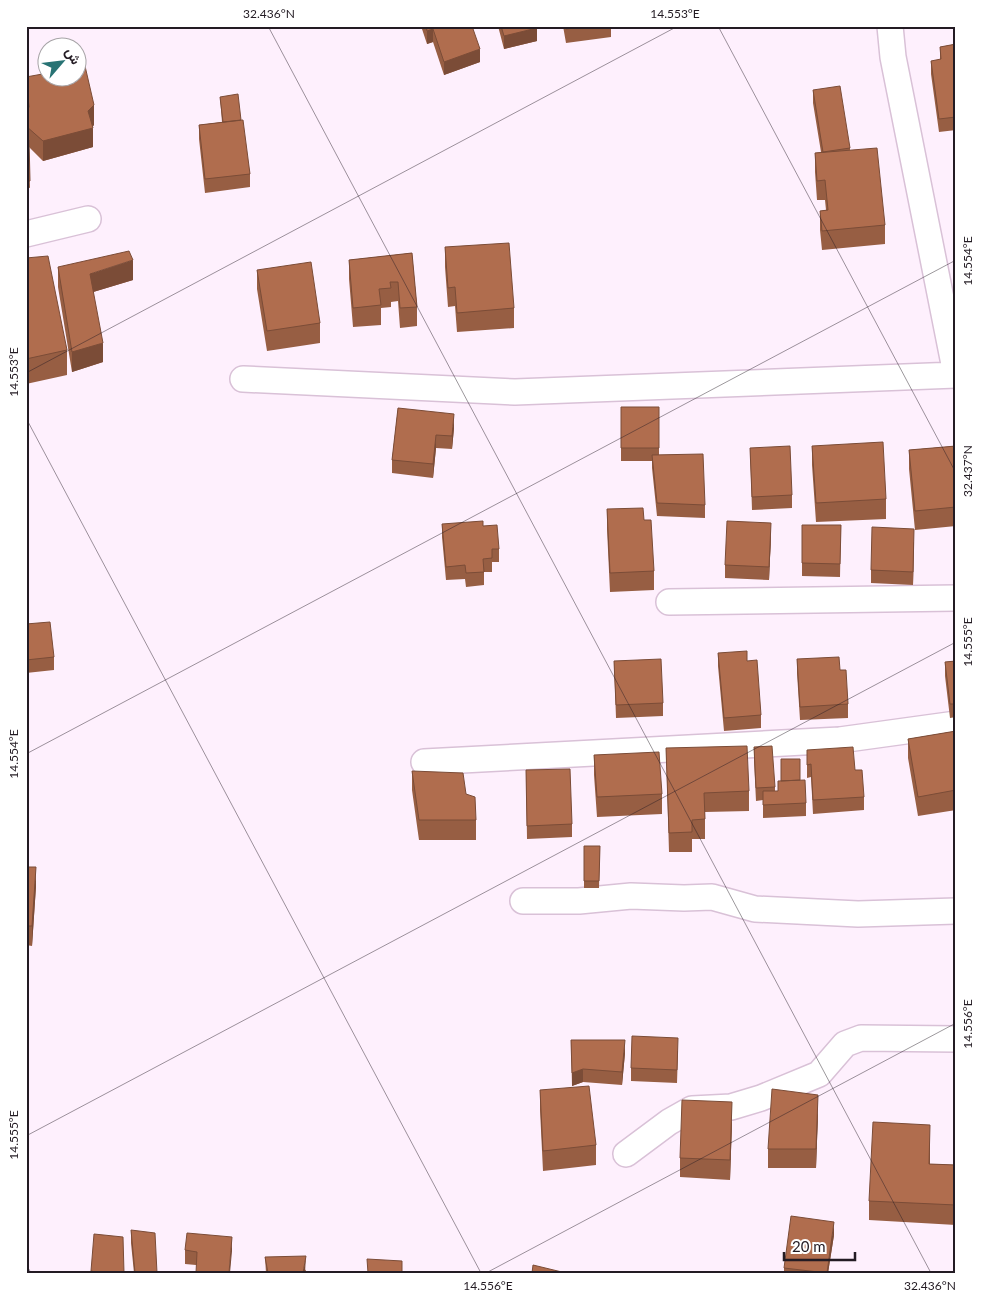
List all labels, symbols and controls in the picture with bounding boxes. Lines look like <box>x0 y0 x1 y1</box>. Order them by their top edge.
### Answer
text: 32.436°N <box>243 6 295 21</box>
text: 14.553°E <box>650 6 700 21</box>
north arrow <box>38 38 88 88</box>
text: ش <box>62 44 85 68</box>
text: 14.554°E <box>960 236 975 286</box>
text: 14.553°E <box>6 347 21 397</box>
text: 32.437°N <box>960 445 975 497</box>
text: 14.555°E <box>960 617 975 667</box>
text: 14.554°E <box>6 729 21 779</box>
text: 14.556°E <box>960 999 975 1049</box>
text: 14.555°E <box>6 1110 21 1160</box>
scale bar <box>784 1229 856 1261</box>
text: 20 m <box>792 1237 826 1255</box>
text: 14.556°E <box>463 1278 513 1293</box>
text: 32.436°N <box>904 1278 956 1293</box>

